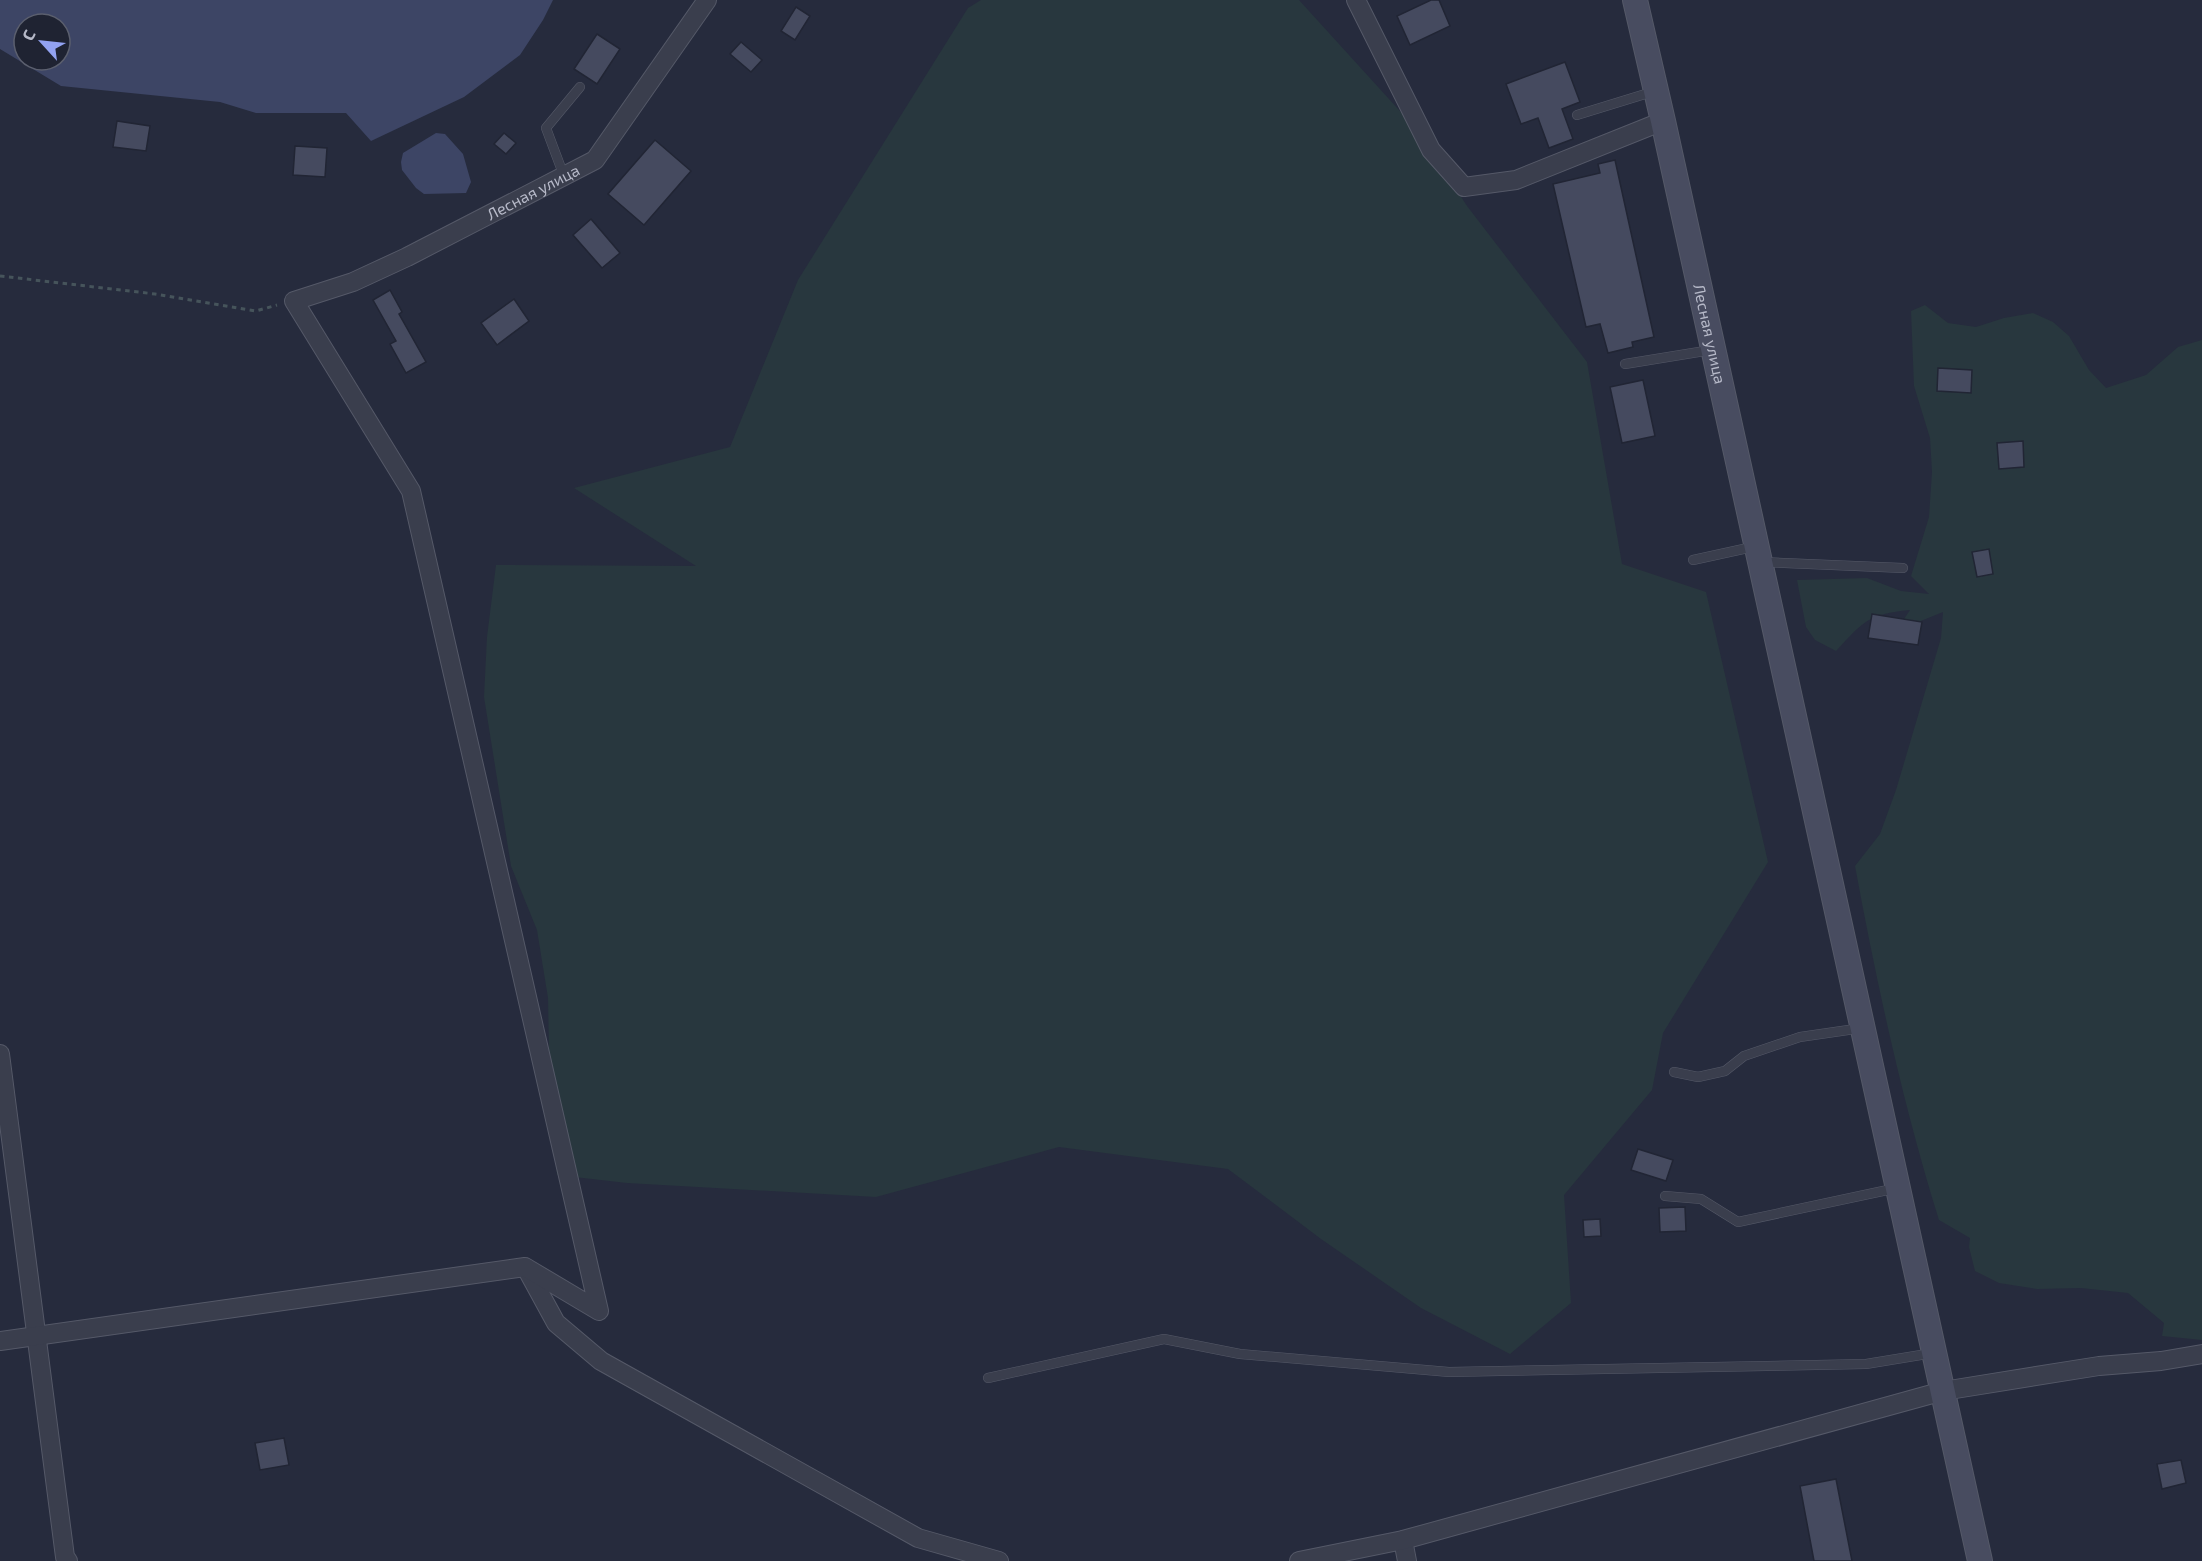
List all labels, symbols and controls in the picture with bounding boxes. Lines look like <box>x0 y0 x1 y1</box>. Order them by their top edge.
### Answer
north arrow <box>12 12 72 72</box>
text: С <box>18 26 39 43</box>
street label: Лесная улица <box>483 160 583 223</box>
street label: Лесная улица <box>1690 282 1731 386</box>

